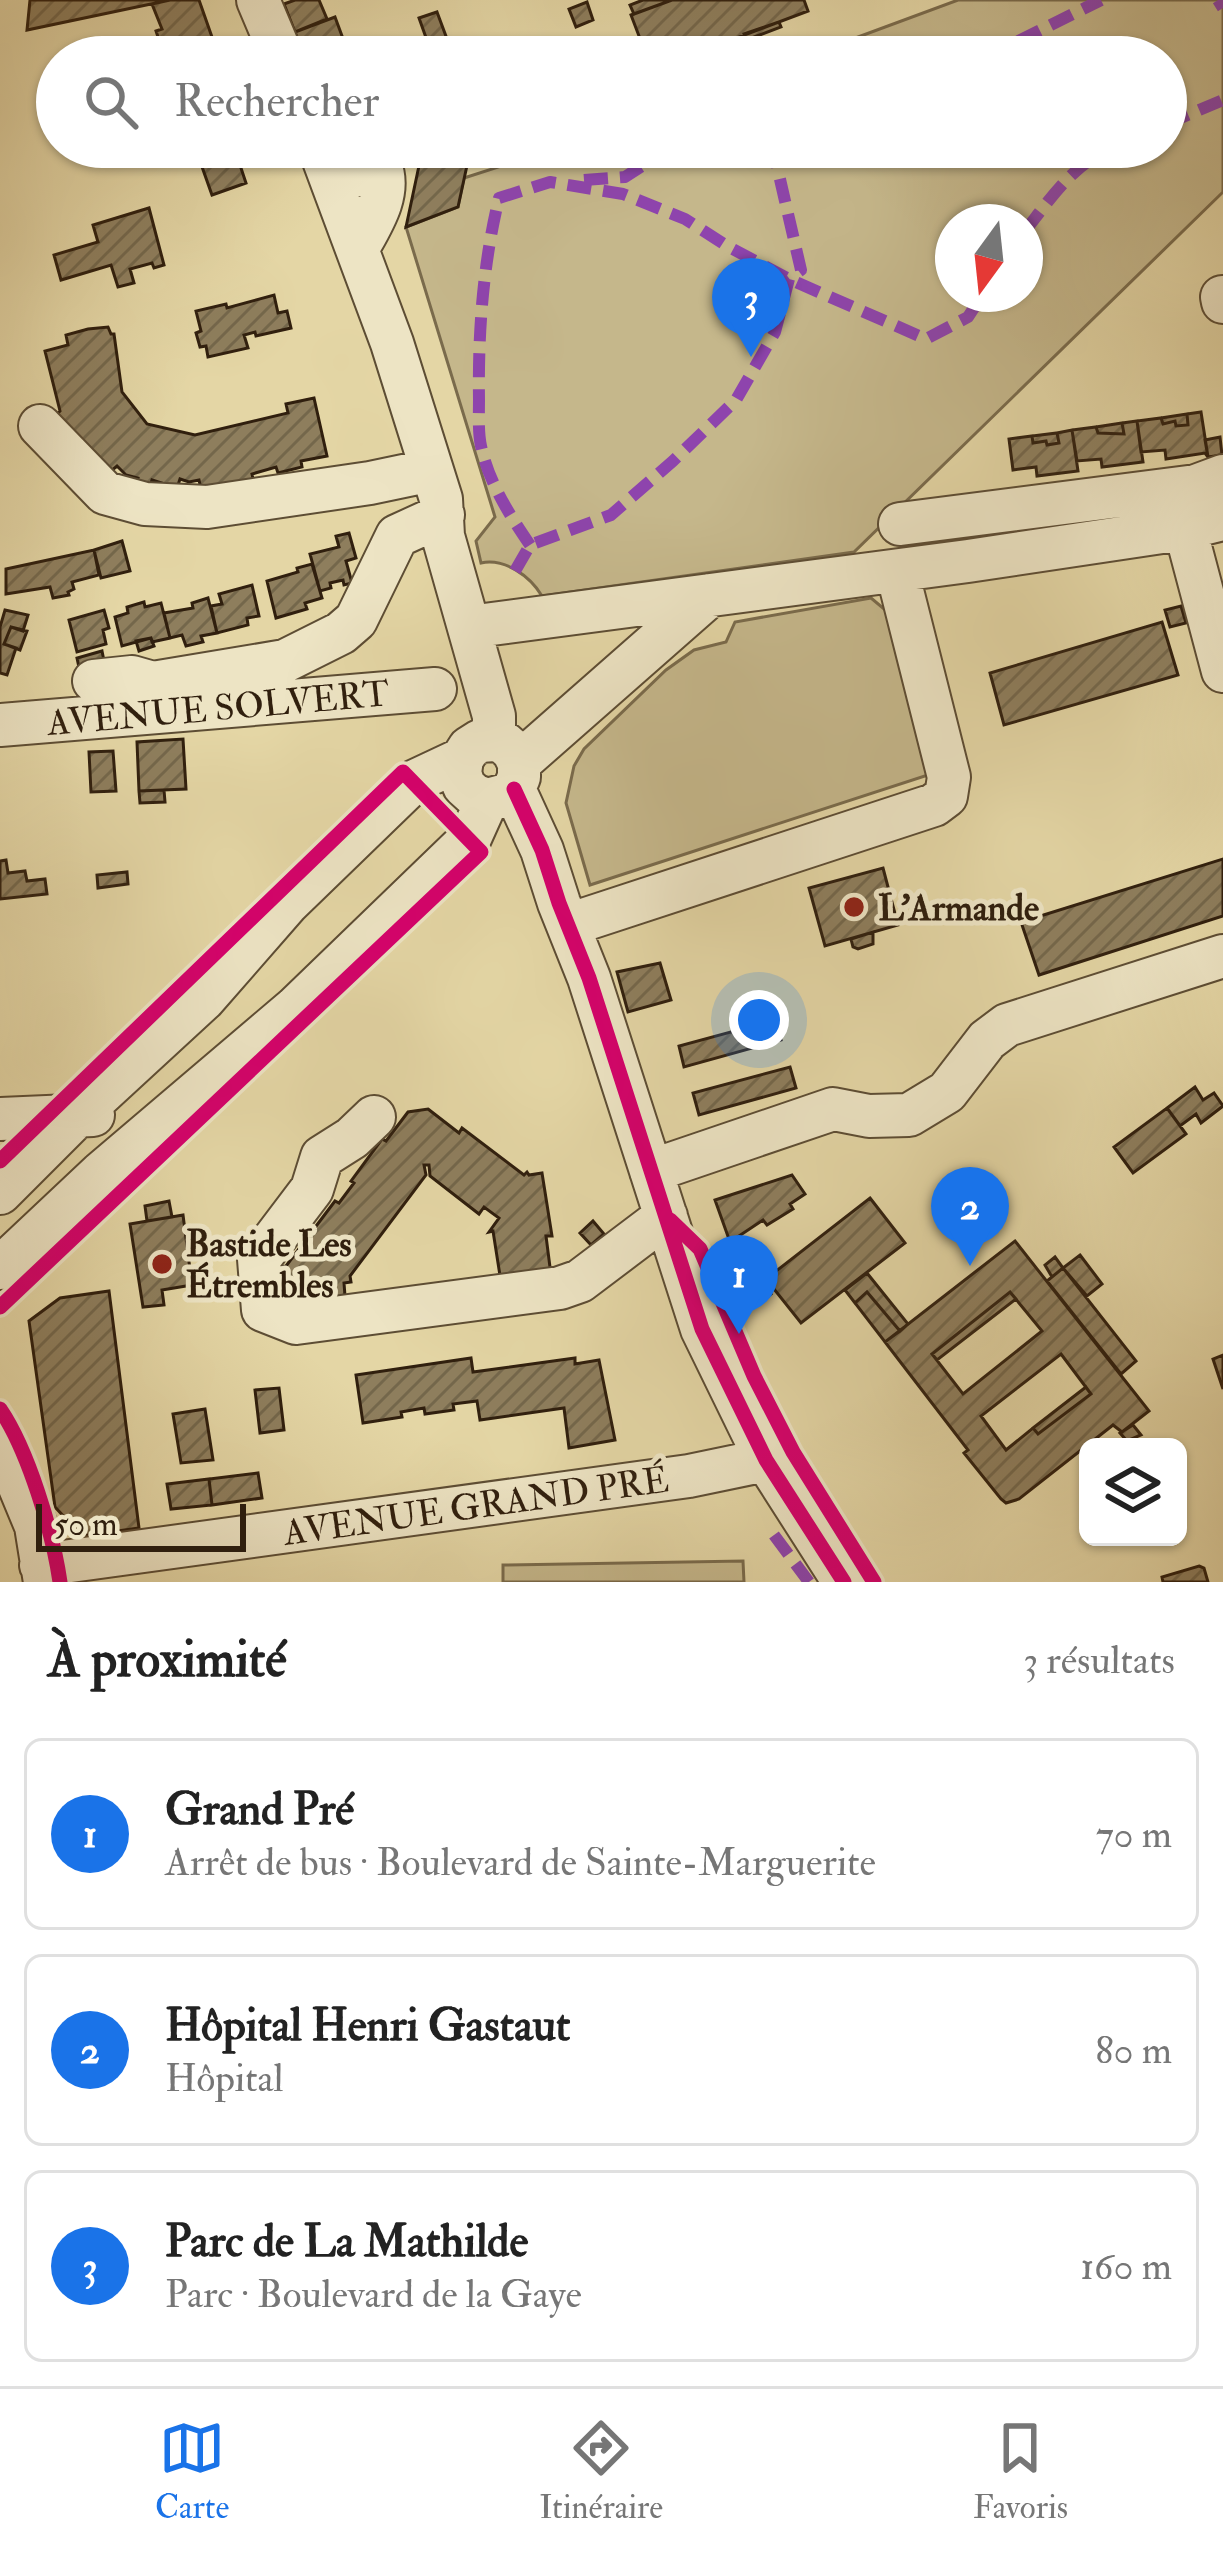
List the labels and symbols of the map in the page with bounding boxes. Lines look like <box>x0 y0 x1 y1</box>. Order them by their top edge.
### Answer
north arrow <box>935 204 1043 312</box>
pin: 3 <box>712 258 790 357</box>
street label: AVENUE SOLVERT <box>44 671 391 746</box>
place label: L'Armande <box>878 886 1039 931</box>
marker: L'Armande <box>841 894 867 920</box>
your location <box>729 990 789 1050</box>
pin: 2 <box>931 1167 1009 1266</box>
place label: Bastide Les Étrembles <box>186 1222 352 1308</box>
pin: 1 <box>700 1235 778 1334</box>
marker: Bastide Les Étrembles <box>149 1251 175 1277</box>
street label: AVENUE GRAND PRÉ <box>279 1456 672 1556</box>
scale bar <box>36 1498 246 1551</box>

